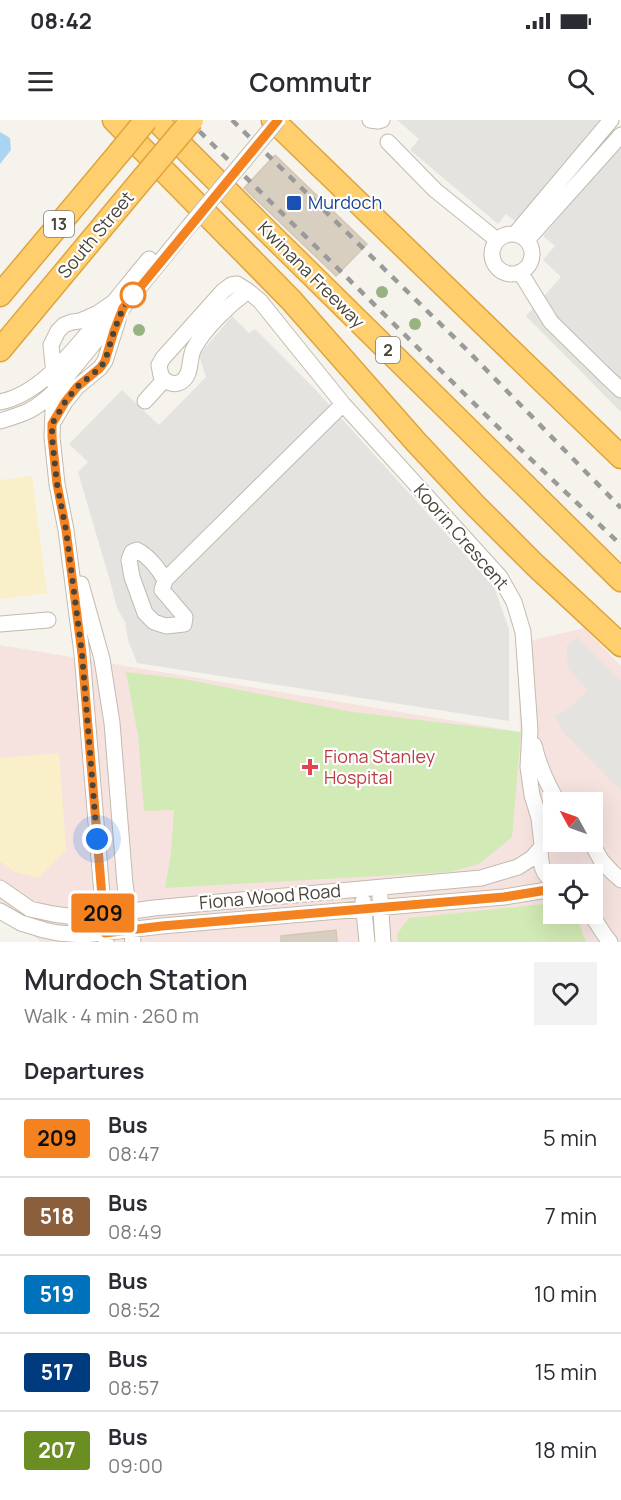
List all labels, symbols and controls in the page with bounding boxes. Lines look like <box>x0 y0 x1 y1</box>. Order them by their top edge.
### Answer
text: 08:42 <box>30 6 92 36</box>
text: Commutr <box>249 63 372 100</box>
icon: menu <box>24 65 57 98</box>
icon: search <box>564 65 597 98</box>
street label: South Street <box>52 186 139 283</box>
place label: Murdoch <box>308 190 382 214</box>
marker: Murdoch <box>285 194 303 212</box>
road number: 13 <box>44 211 74 237</box>
street label: Kwinana Freeway <box>253 216 371 333</box>
unlabelled marker <box>120 282 146 308</box>
road number: 2 <box>376 337 400 363</box>
street label: Koorin Crescent <box>409 478 515 594</box>
place label: Fiona Stanley Hospital <box>324 744 436 789</box>
marker: Fiona Stanley Hospital <box>301 758 319 776</box>
north arrow <box>543 792 603 852</box>
map controls <box>543 792 603 924</box>
your location <box>82 824 112 854</box>
button: locate <box>543 864 603 924</box>
street label: Fiona Wood Road <box>198 878 342 914</box>
line badge: 209 <box>68 894 138 932</box>
text: 209 <box>83 899 123 927</box>
text: Murdoch Station <box>24 960 248 998</box>
button: heart <box>534 962 597 1025</box>
text: Walk · 4 min · 260 m <box>24 1002 199 1029</box>
text: Departures <box>24 1056 144 1086</box>
text: Bus <box>108 1110 148 1140</box>
text: 5 min <box>543 1123 597 1153</box>
text: 209 <box>37 1124 77 1152</box>
text: 08:47 <box>108 1140 160 1167</box>
text: Bus <box>108 1188 148 1218</box>
text: 7 min <box>545 1201 597 1231</box>
text: 518 <box>40 1202 74 1230</box>
text: 08:49 <box>108 1218 162 1245</box>
text: Bus <box>108 1266 148 1296</box>
text: 10 min <box>534 1279 597 1309</box>
text: 519 <box>40 1280 74 1308</box>
text: 08:52 <box>108 1296 160 1323</box>
text: Bus <box>108 1344 148 1374</box>
text: 15 min <box>534 1357 597 1387</box>
text: 517 <box>41 1358 73 1386</box>
text: 08:57 <box>108 1374 159 1401</box>
text: Bus <box>108 1422 148 1452</box>
text: 18 min <box>534 1435 597 1465</box>
text: 207 <box>38 1436 76 1464</box>
text: 09:00 <box>108 1452 163 1479</box>

